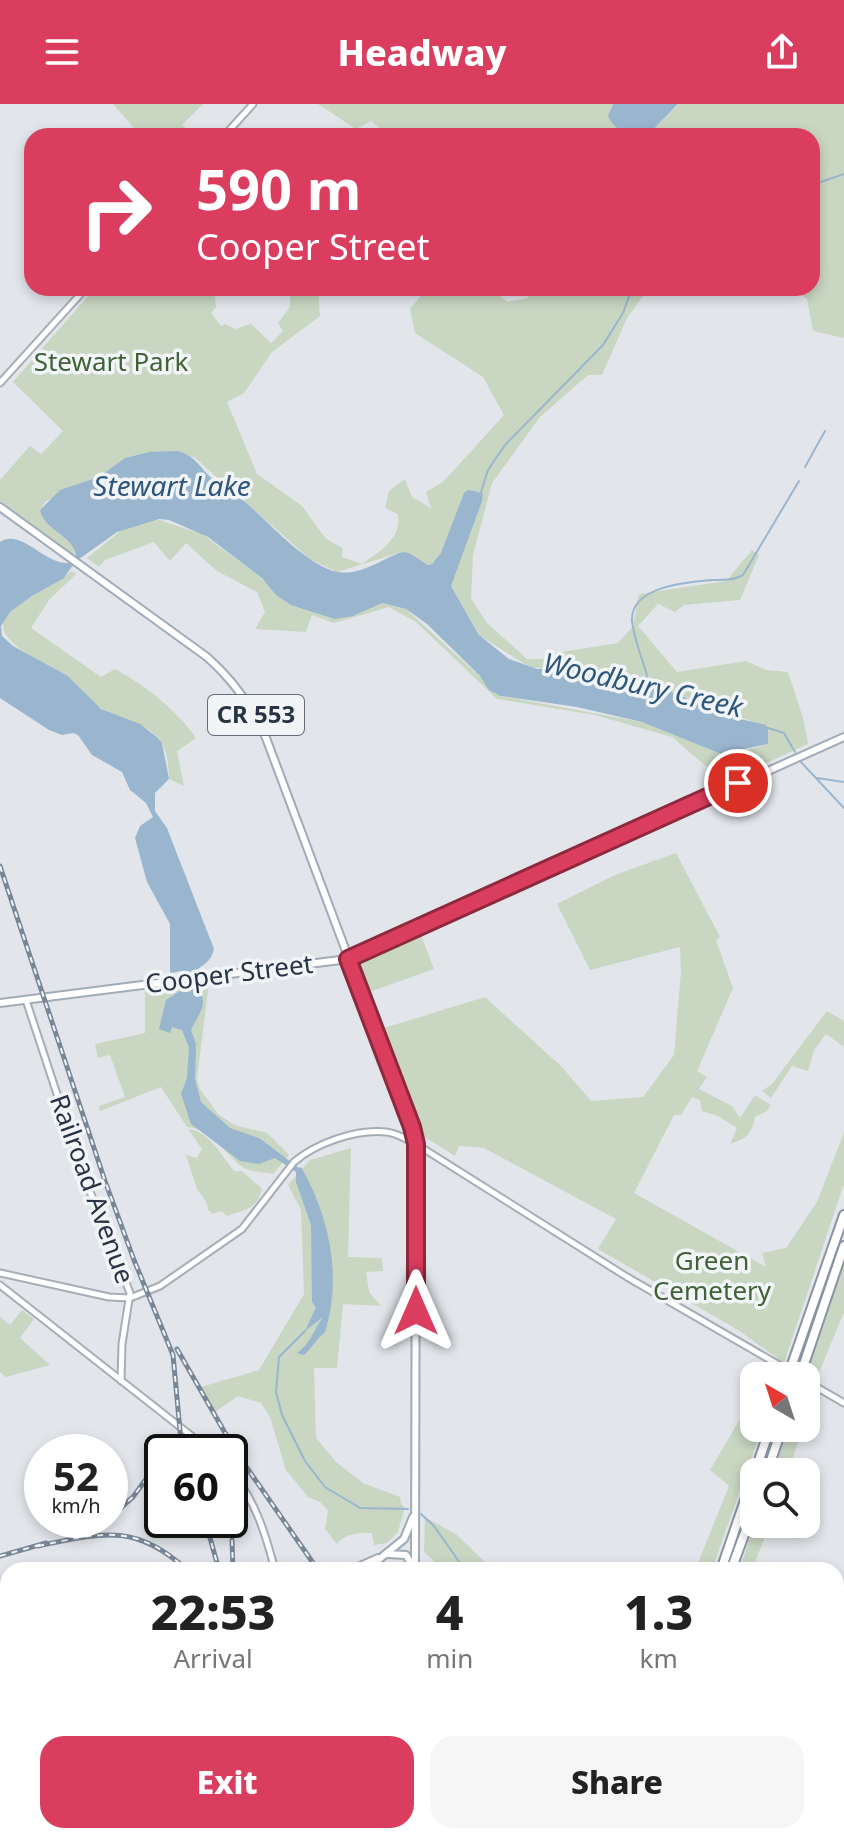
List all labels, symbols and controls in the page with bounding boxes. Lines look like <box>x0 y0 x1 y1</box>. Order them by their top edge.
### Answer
text: Headway <box>337 28 507 77</box>
icon: menu <box>40 30 84 74</box>
icon: share <box>760 30 804 74</box>
text: 590 m <box>196 150 361 226</box>
icon: right <box>64 160 168 264</box>
text: Cooper Street <box>196 222 430 271</box>
park label: Stewart Park <box>34 343 188 379</box>
water label: Stewart Lake <box>93 466 251 504</box>
water label: Woodbury Creek <box>540 643 748 726</box>
road number: CR 553 <box>208 695 304 735</box>
pin <box>704 749 772 817</box>
icon: arrive <box>716 761 760 805</box>
street label: Cooper Street <box>143 945 315 1001</box>
street label: Railroad Avenue <box>42 1089 144 1288</box>
park label: Green Cemetery <box>653 1242 772 1308</box>
position arrow <box>374 1269 458 1353</box>
north arrow <box>740 1362 820 1442</box>
map controls <box>740 1362 820 1538</box>
speed limit sign: 60 <box>144 1434 248 1538</box>
text: 52 <box>53 1448 99 1503</box>
button: search <box>740 1458 820 1538</box>
text: km/h <box>51 1492 101 1519</box>
text: 22:53 <box>151 1579 275 1644</box>
text: 4 <box>436 1579 464 1644</box>
text: 1.3 <box>624 1579 693 1644</box>
text: Arrival <box>173 1640 253 1676</box>
text: min <box>426 1640 473 1676</box>
text: km <box>640 1640 678 1676</box>
button: Exit <box>40 1736 414 1828</box>
button: Share <box>430 1736 804 1828</box>

